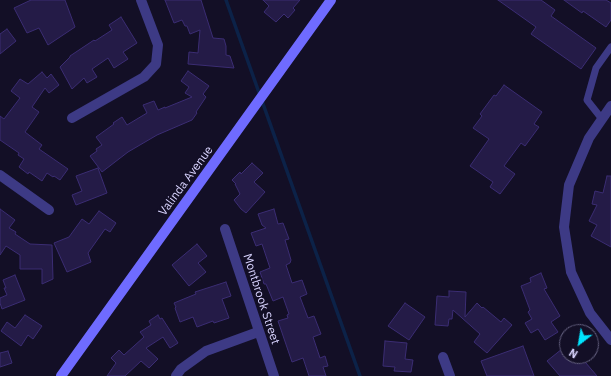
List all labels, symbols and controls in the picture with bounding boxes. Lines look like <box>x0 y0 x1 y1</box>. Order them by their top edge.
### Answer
street label: Valinda Avenue <box>156 143 216 219</box>
street label: Montbrook Street <box>240 252 282 346</box>
north arrow <box>559 324 599 364</box>
text: N <box>566 345 580 361</box>

